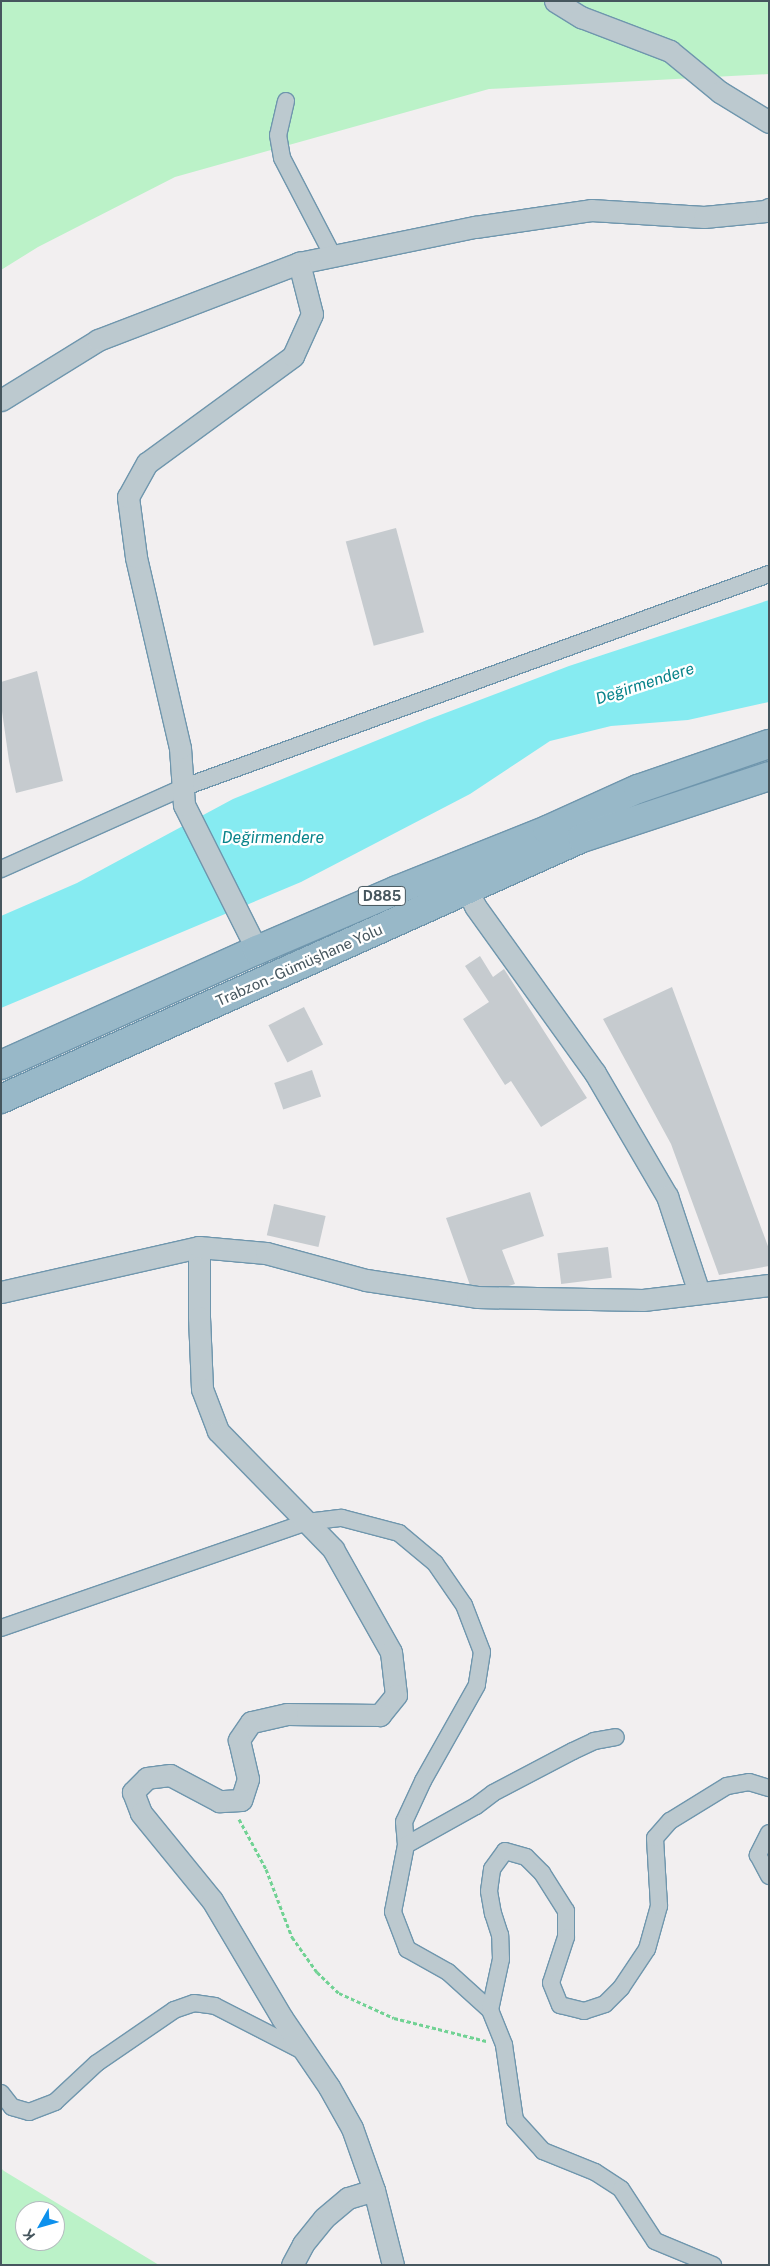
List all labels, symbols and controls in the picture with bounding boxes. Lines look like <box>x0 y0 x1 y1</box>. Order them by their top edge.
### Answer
water label: Değirmendere <box>593 659 697 709</box>
water label: Değirmendere <box>222 828 324 848</box>
road number: D885 <box>357 884 407 908</box>
street label: Trabzon - Gümüşhane Yolu <box>211 919 387 1011</box>
north arrow <box>15 2201 65 2251</box>
text: K <box>20 2226 38 2244</box>

